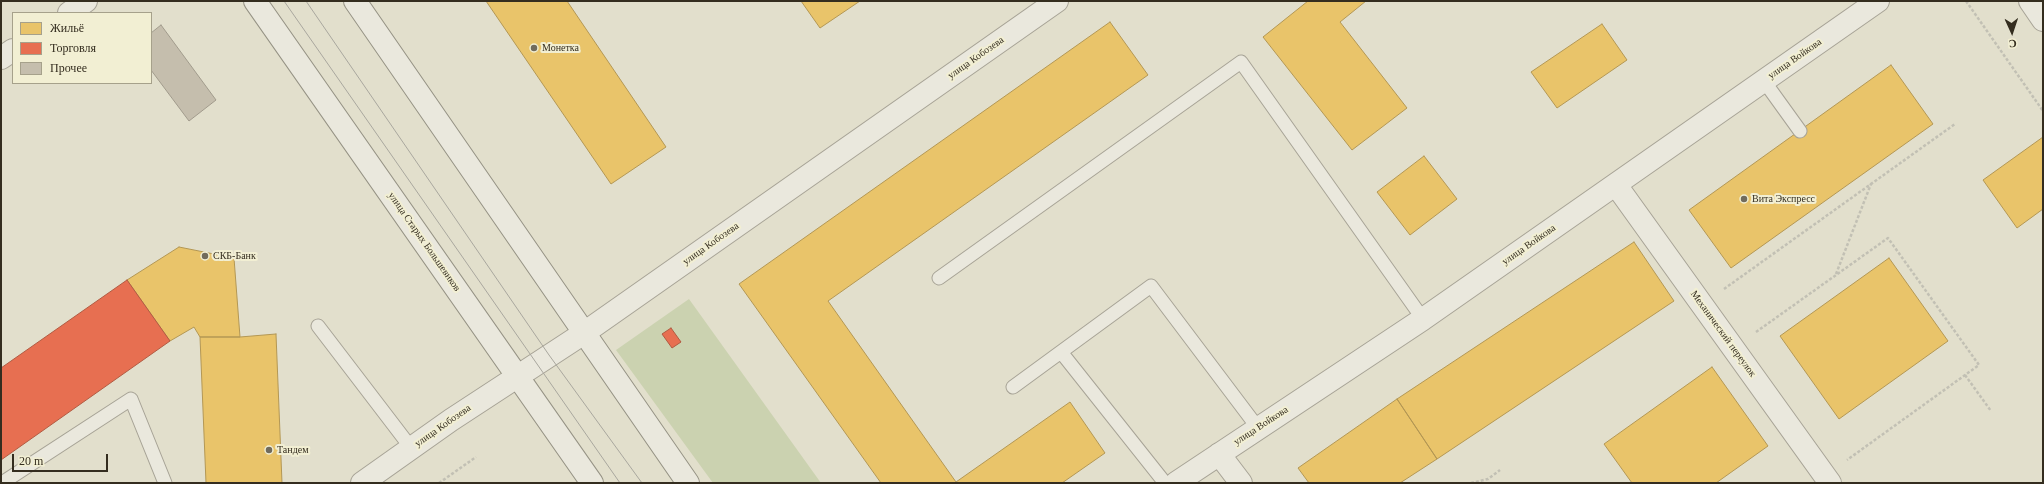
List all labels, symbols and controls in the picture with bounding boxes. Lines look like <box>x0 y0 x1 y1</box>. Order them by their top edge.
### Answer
legend <box>12 12 152 84</box>
north arrow <box>1992 12 2032 52</box>
text: Жильё <box>50 21 84 35</box>
street label: улица Кобозева <box>946 34 1006 82</box>
street label: улица Войкова <box>1766 36 1824 82</box>
text: С <box>2008 38 2017 50</box>
text: Торговля <box>50 41 96 55</box>
place label: Монетка <box>542 42 579 54</box>
marker: Монетка <box>529 43 539 53</box>
text: Прочее <box>50 61 87 75</box>
street label: улица Старых Большевиков <box>385 190 463 294</box>
place label: Вита Экспресс <box>1752 193 1815 205</box>
marker: Вита Экспресс <box>1739 194 1749 204</box>
street label: улица Кобозева <box>681 220 741 268</box>
street label: улица Войкова <box>1500 222 1558 268</box>
place label: СКБ-Банк <box>213 250 256 262</box>
marker: СКБ-Банк <box>200 251 210 261</box>
street label: Механический переулок <box>1688 289 1758 379</box>
street label: улица Кобозева <box>413 402 473 450</box>
street label: улица Войкова <box>1231 404 1291 448</box>
place label: Тандем <box>277 444 309 456</box>
marker: Тандем <box>264 445 274 455</box>
scale bar <box>14 446 110 472</box>
text: 20 m <box>19 454 43 468</box>

